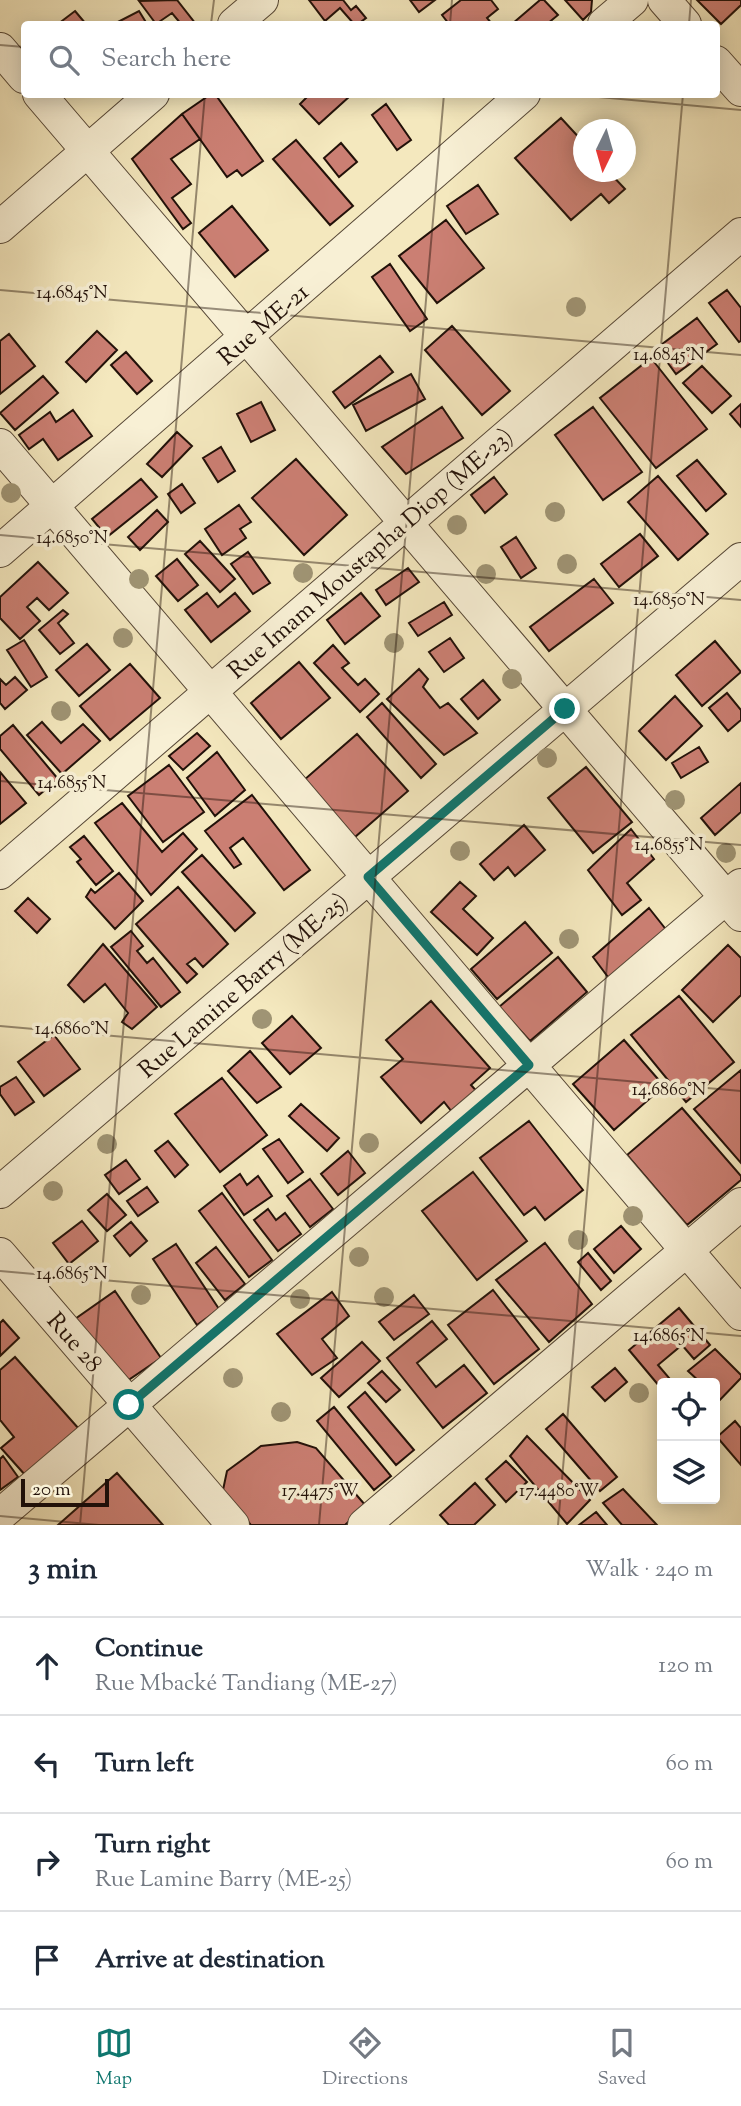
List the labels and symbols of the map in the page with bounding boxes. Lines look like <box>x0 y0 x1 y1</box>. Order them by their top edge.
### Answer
north arrow <box>573 119 636 182</box>
street label: Rue ME-21 <box>211 276 317 375</box>
text: 14.6845°N <box>36 281 108 307</box>
text: 14.6845°N <box>633 343 705 369</box>
street label: Rue Imam Moustapha Diop (ME-23) <box>221 421 521 688</box>
text: 14.6850°N <box>36 526 108 552</box>
text: 14.6850°N <box>633 588 705 614</box>
route end <box>549 693 580 724</box>
text: 14.6855°N <box>38 771 106 797</box>
text: 14.6855°N <box>635 833 703 859</box>
street label: Rue Lamine Barry (ME-25) <box>132 886 357 1087</box>
text: 14.6860°N <box>35 1017 109 1043</box>
text: 14.6860°N <box>632 1078 706 1104</box>
text: 14.6865°N <box>36 1262 108 1288</box>
street label: Rue 28 <box>38 1306 109 1381</box>
text: 14.6865°N <box>633 1324 705 1350</box>
route start <box>113 1389 144 1420</box>
scale bar <box>21 1476 108 1508</box>
text: 17.4475°W <box>282 1479 358 1505</box>
text: 17.4480°W <box>519 1479 599 1505</box>

